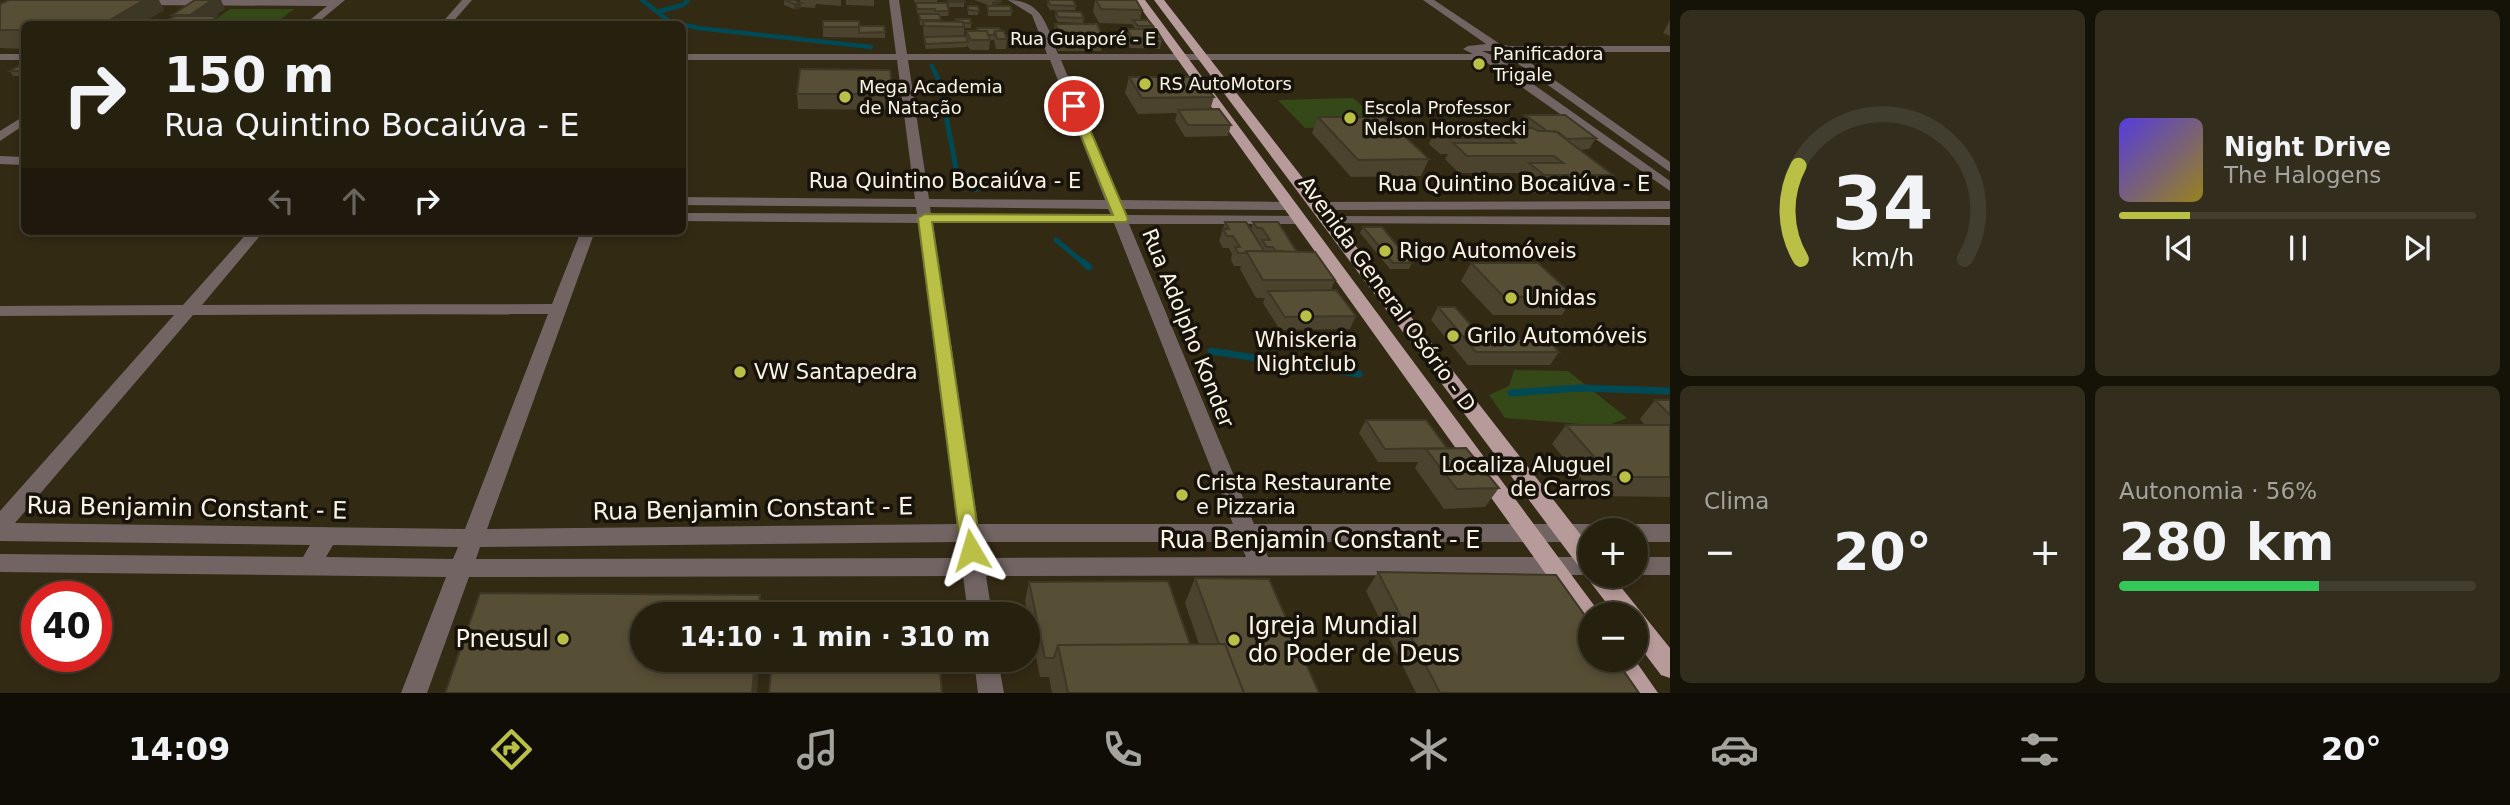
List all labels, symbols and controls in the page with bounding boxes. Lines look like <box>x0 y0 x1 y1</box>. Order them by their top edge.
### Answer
street label: Rua Guaporé - E <box>1010 28 1156 49</box>
place label: Panificadora Trigale <box>1492 43 1604 85</box>
text: 150 m <box>164 47 334 104</box>
icon: right <box>49 49 140 140</box>
marker: Panificadora Trigale <box>1471 56 1487 72</box>
place label: RS AutoMotors <box>1159 73 1292 94</box>
place label: Mega Academia de Natação <box>859 76 1003 118</box>
pin <box>1044 76 1104 136</box>
marker: RS AutoMotors <box>1137 76 1153 92</box>
icon: arrive <box>1055 87 1093 125</box>
marker: Mega Academia de Natação <box>837 89 853 105</box>
place label: Escola Professor Nelson Horostecki <box>1364 97 1526 139</box>
text: Rua Quintino Bocaiúva - E <box>164 106 580 144</box>
marker: Escola Professor Nelson Horostecki <box>1342 110 1358 126</box>
text: Night Drive <box>2224 132 2391 162</box>
text: 34 <box>1832 161 1933 246</box>
text: The Halogens <box>2224 162 2381 188</box>
street label: Rua Quintino Bocaiúva - E <box>809 169 1081 193</box>
street label: Avenida General Osório - D <box>1294 172 1480 416</box>
street label: Rua Quintino Bocaiúva - E <box>1378 172 1650 196</box>
icon: left <box>262 182 300 220</box>
icon: ahead <box>335 182 373 220</box>
icon: right <box>408 182 446 220</box>
street label: Rua Adolpho Konder <box>1137 225 1239 431</box>
icon: previous <box>2160 229 2198 267</box>
icon: pause <box>2279 229 2317 267</box>
icon: next <box>2398 229 2436 267</box>
place label: Rigo Automóveis <box>1399 239 1576 263</box>
marker: Rigo Automóveis <box>1377 243 1393 259</box>
text: km/h <box>1851 243 1914 272</box>
place label: Unidas <box>1525 286 1597 310</box>
marker: Unidas <box>1503 290 1519 306</box>
marker: Whiskeria Nightclub <box>1298 308 1314 324</box>
place label: Grilo Automóveis <box>1467 324 1647 348</box>
place label: Whiskeria Nightclub <box>1255 328 1357 376</box>
marker: Grilo Automóveis <box>1445 328 1461 344</box>
place label: VW Santapedra <box>754 360 918 384</box>
marker: VW Santapedra <box>732 364 748 380</box>
place label: Localiza Aluguel de Carros <box>1441 453 1611 501</box>
marker: Localiza Aluguel de Carros <box>1617 469 1633 485</box>
place label: Crista Restaurante e Pizzaria <box>1196 471 1392 519</box>
text: Autonomia · 56% <box>2119 478 2317 504</box>
marker: Crista Restaurante e Pizzaria <box>1174 487 1190 503</box>
text: Clima <box>1704 488 1769 514</box>
street label: Rua Benjamin Constant - E <box>26 491 348 525</box>
street label: Rua Benjamin Constant - E <box>592 492 914 526</box>
text: 280 km <box>2119 512 2334 572</box>
position arrow <box>934 513 1008 587</box>
map controls <box>1578 518 1648 672</box>
button: + <box>1578 518 1648 588</box>
text: 20° <box>1833 522 1932 582</box>
street label: Rua Benjamin Constant - E <box>1160 526 1480 554</box>
text: − <box>1704 530 1736 574</box>
text: + <box>2029 530 2061 574</box>
speed limit sign: 40 <box>21 581 112 672</box>
button: − <box>1578 602 1648 672</box>
place label: Igreja Mundial do Poder de Deus <box>1248 612 1460 668</box>
text: 14:10 · 1 min · 310 m <box>680 622 990 652</box>
place label: Pneusul <box>455 625 549 653</box>
marker: Pneusul <box>555 631 571 647</box>
marker: Igreja Mundial do Poder de Deus <box>1226 632 1242 648</box>
icon: directions <box>487 725 536 774</box>
icon: music <box>793 725 842 774</box>
icon: phone <box>1098 725 1147 774</box>
icon: climate <box>1404 725 1453 774</box>
icon: car <box>1710 725 1759 774</box>
icon: filters <box>2015 725 2064 774</box>
text: 14:09 <box>128 730 230 768</box>
text: 20° <box>2321 730 2382 768</box>

